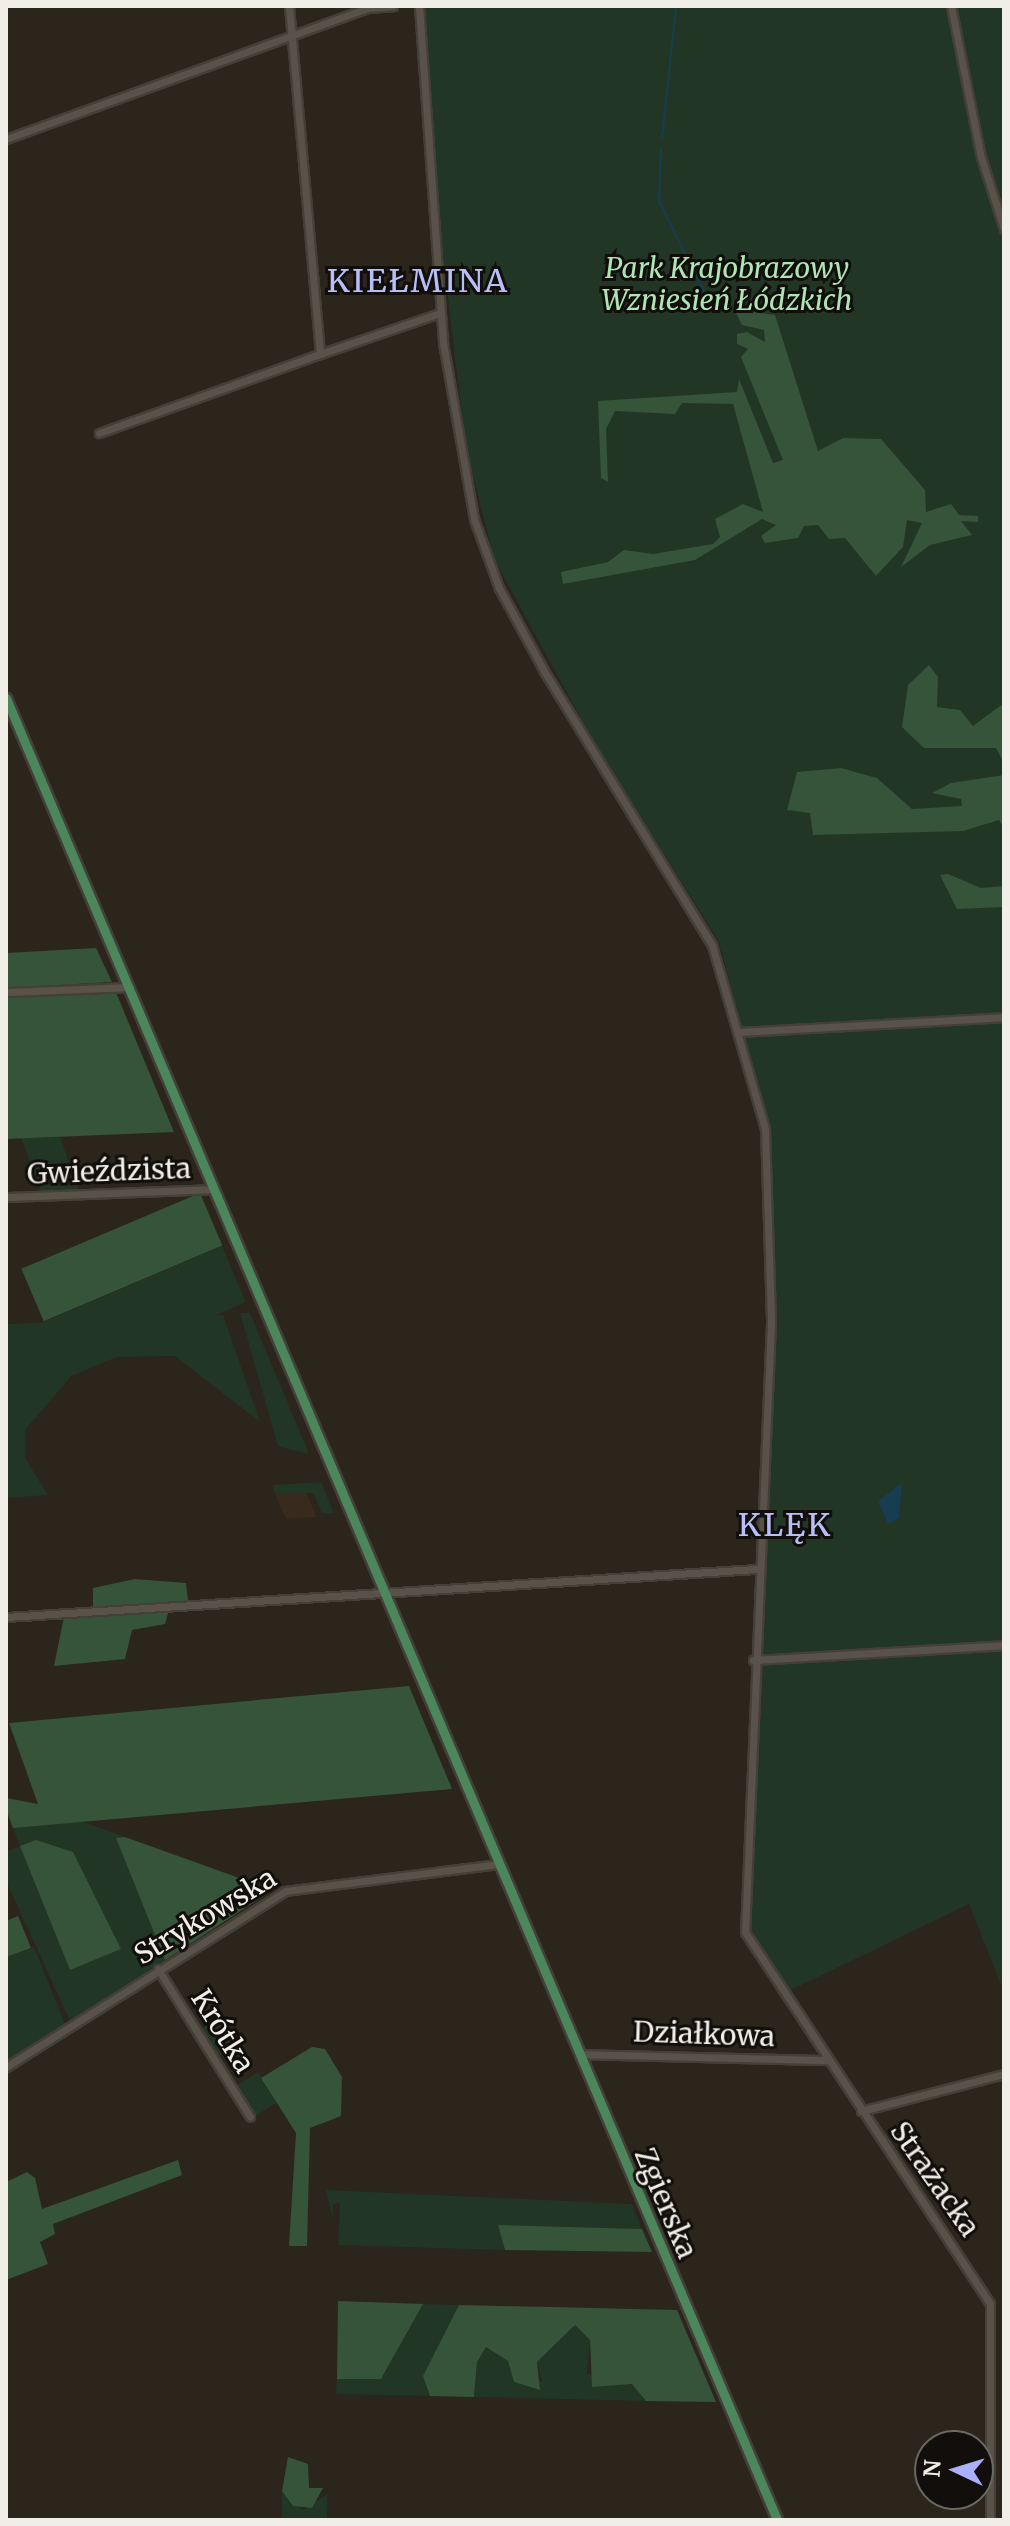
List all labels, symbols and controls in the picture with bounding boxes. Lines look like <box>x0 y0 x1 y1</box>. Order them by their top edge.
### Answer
park label: Park Krajobrazowy Wzniesień Łódzkich <box>602 251 852 317</box>
district label: KIEŁMINA <box>327 262 509 300</box>
street label: Gwieździsta <box>27 1151 191 1191</box>
district label: KLĘK <box>738 1506 832 1544</box>
street label: Strykowska <box>128 1861 282 1971</box>
street label: Krótka <box>184 1983 262 2079</box>
street label: Działkowa <box>633 2015 775 2053</box>
street label: Strażacka <box>883 2115 987 2243</box>
street label: Zgierska <box>628 2143 704 2263</box>
north arrow <box>914 2430 994 2510</box>
text: N <box>917 2459 947 2478</box>

